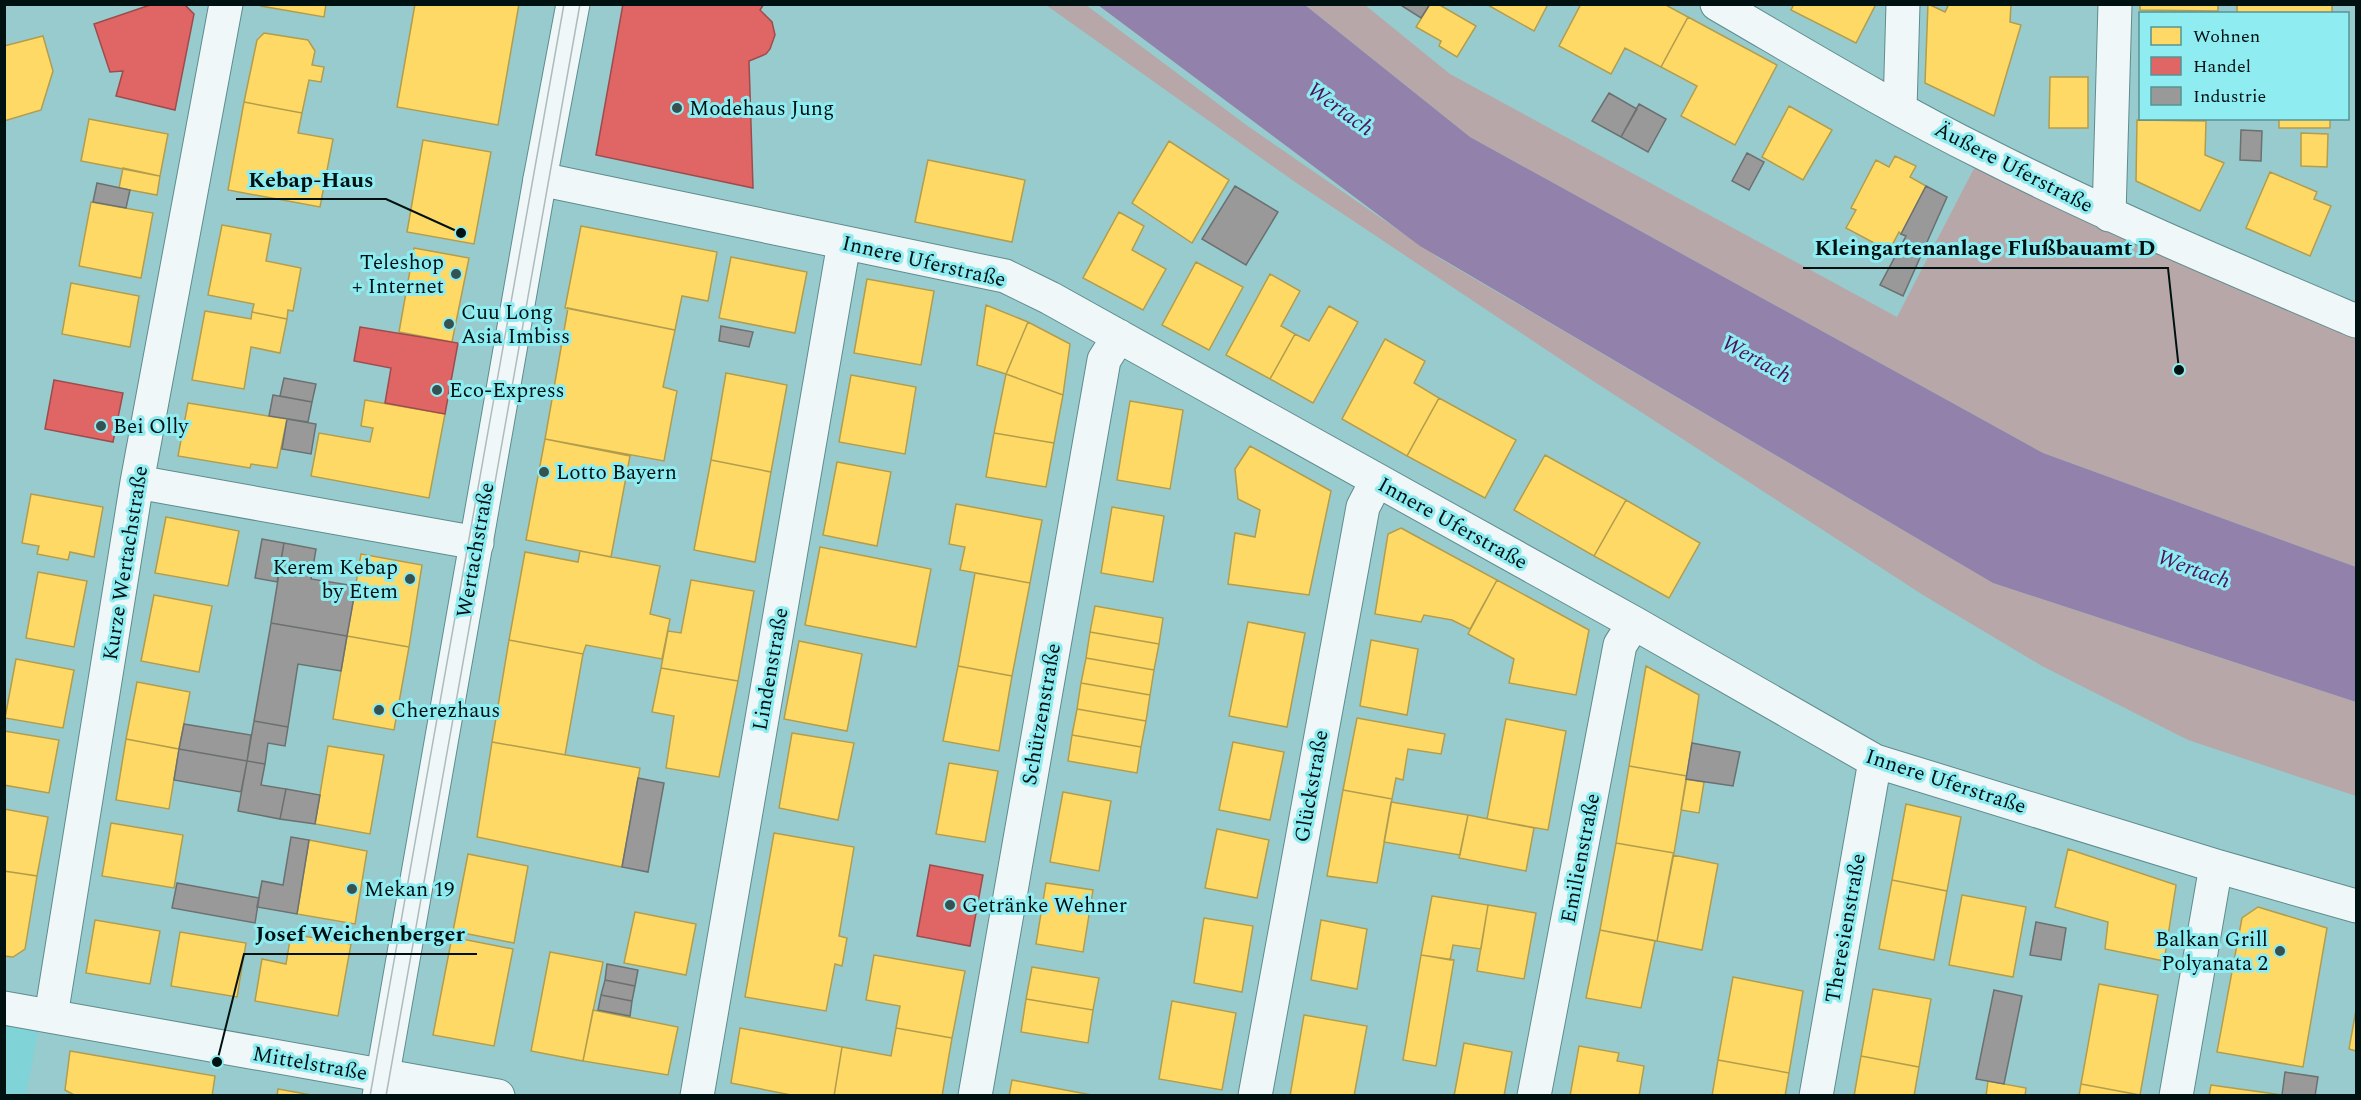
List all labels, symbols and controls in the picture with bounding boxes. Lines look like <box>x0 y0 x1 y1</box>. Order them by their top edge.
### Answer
legend <box>2139 12 2349 120</box>
text: Wohnen <box>2193 23 2260 50</box>
text: Handel <box>2193 53 2251 80</box>
water label: Wertach <box>1300 74 1380 145</box>
text: Industrie <box>2193 83 2266 110</box>
place label: Modehaus Jung <box>689 93 834 125</box>
marker: Modehaus Jung <box>670 101 684 115</box>
street label: Äußere Uferstraße <box>1929 114 2099 222</box>
callout: Kebap-Haus <box>236 159 386 199</box>
text: Kebap-Haus <box>248 164 374 197</box>
street label: Innere Uferstraße <box>839 228 1009 296</box>
callout: Kleingartenanlage Flußbauamt D <box>1803 228 2168 268</box>
text: Kleingartenanlage Flußbauamt D <box>1815 232 2155 265</box>
place label: Teleshop + Internet <box>352 247 444 303</box>
marker: Teleshop + Internet <box>449 267 463 281</box>
place label: Cuu Long Asia Imbiss <box>461 297 570 353</box>
marker: Cuu Long Asia Imbiss <box>442 317 456 331</box>
water label: Wertach <box>1715 327 1797 392</box>
place label: Eco-Express <box>449 375 565 407</box>
marker: Eco-Express <box>430 383 444 397</box>
place label: Bei Olly <box>113 411 189 443</box>
marker: Bei Olly <box>94 419 108 433</box>
place label: Lotto Bayern <box>556 457 677 489</box>
street label: Kurze Wertachstraße <box>95 463 157 663</box>
marker: Lotto Bayern <box>537 465 551 479</box>
street label: Innere Uferstraße <box>1372 469 1533 578</box>
street label: Wertachstraße <box>448 480 504 620</box>
water label: Wertach <box>2152 541 2235 598</box>
place label: Kerem Kebap by Etem <box>272 552 398 608</box>
marker: Kerem Kebap by Etem <box>403 572 417 586</box>
street label: Lindenstraße <box>744 605 798 733</box>
street label: Schützenstraße <box>1014 641 1070 788</box>
place label: Cherezhaus <box>391 695 500 727</box>
marker: Cherezhaus <box>372 703 386 717</box>
street label: Glückstraße <box>1286 727 1338 845</box>
street label: Innere Uferstraße <box>1861 741 2030 823</box>
street label: Emilienstraße <box>1553 791 1609 926</box>
street label: Theresienstraße <box>1817 851 1875 1005</box>
place label: Mekan 19 <box>364 874 454 906</box>
marker: Mekan 19 <box>345 882 359 896</box>
place label: Getränke Wehner <box>962 890 1127 922</box>
marker: Getränke Wehner <box>943 898 957 912</box>
callout: Josef Weichenberger <box>244 914 477 954</box>
text: Josef Weichenberger <box>255 918 466 951</box>
place label: Balkan Grill Polyanata 2 <box>2155 924 2268 980</box>
marker: Balkan Grill Polyanata 2 <box>2273 944 2287 958</box>
street label: Mittelstraße <box>250 1038 370 1090</box>

